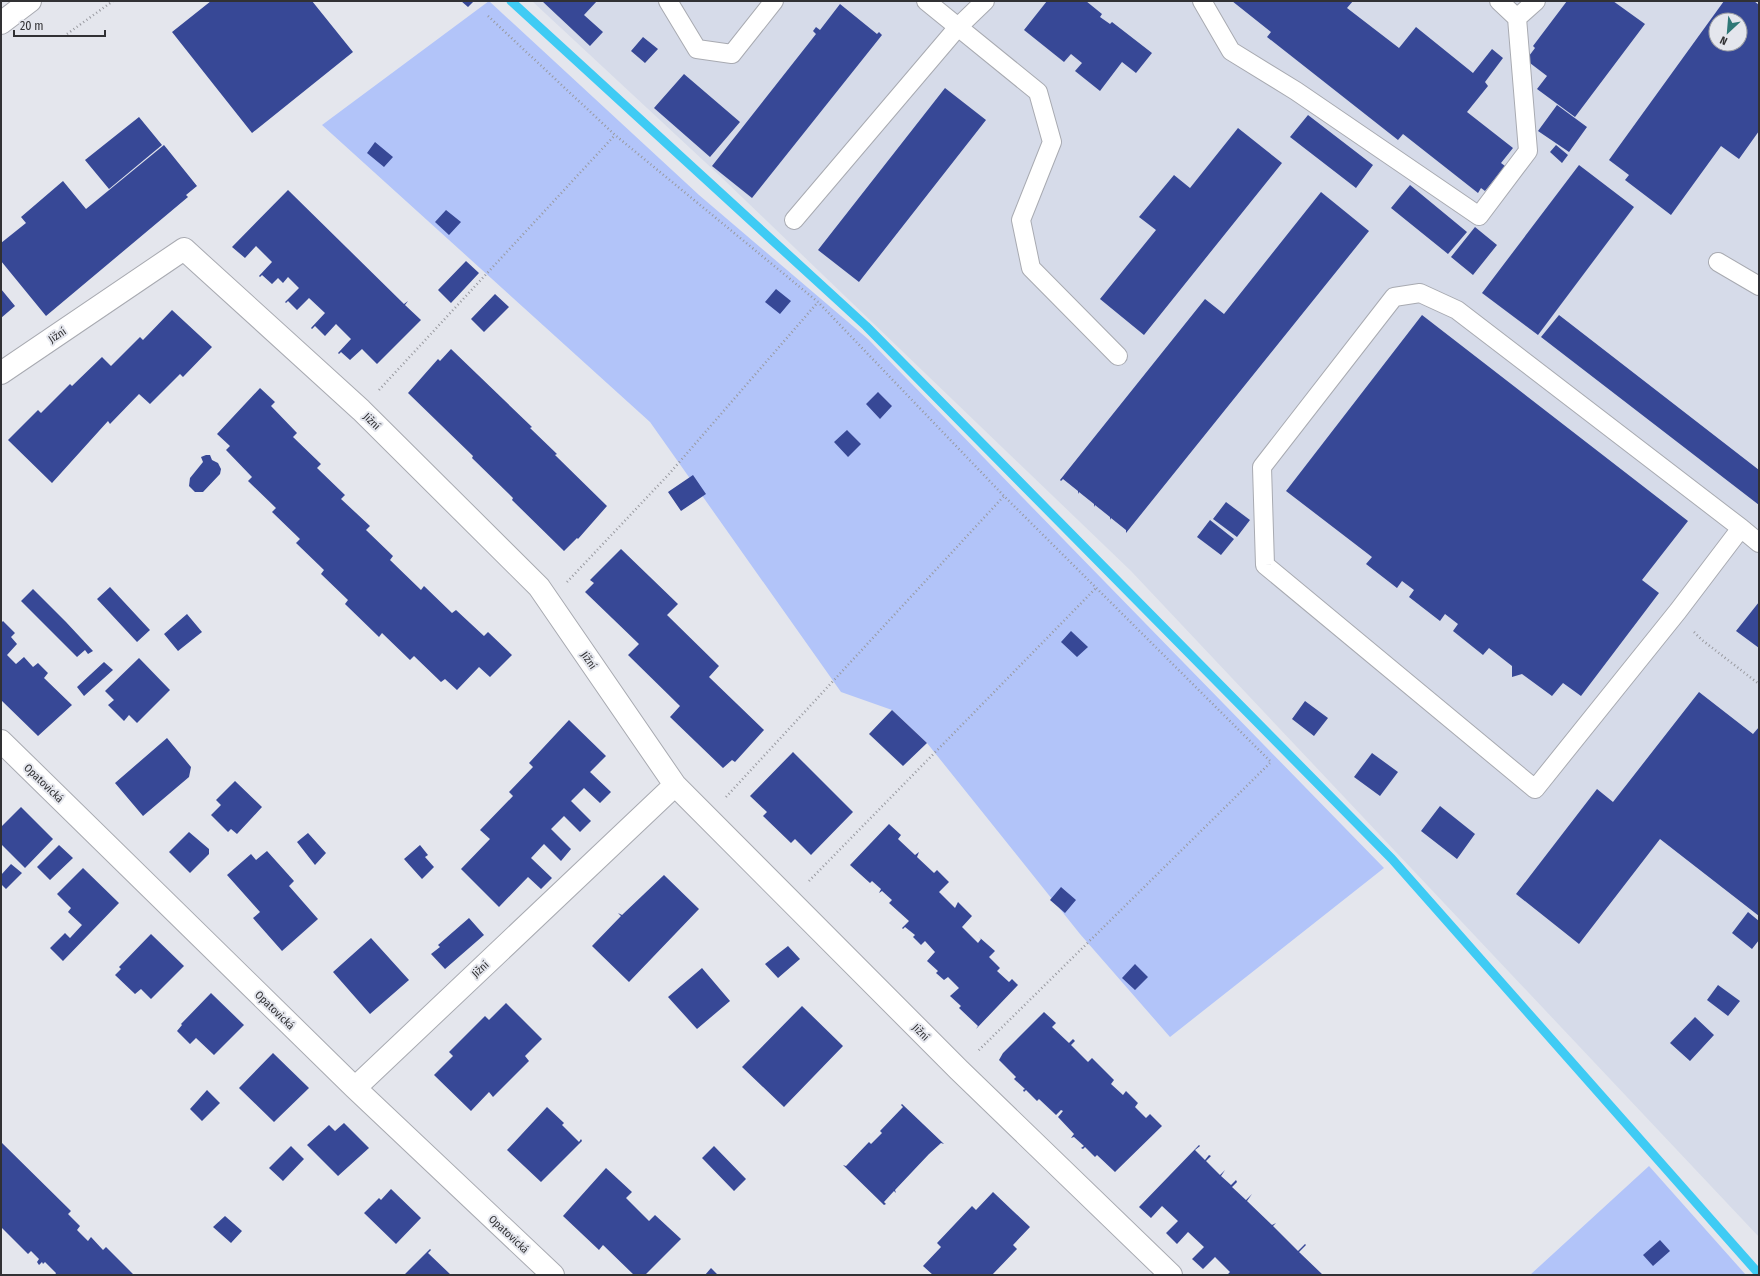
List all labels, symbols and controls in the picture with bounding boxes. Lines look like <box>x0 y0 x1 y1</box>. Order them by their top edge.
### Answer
scale bar <box>14 12 105 38</box>
north arrow <box>1708 12 1748 52</box>
text: 20 m <box>20 19 44 33</box>
text: N <box>1718 33 1730 48</box>
street label: Jižní <box>46 325 69 346</box>
street label: Jižní <box>360 410 383 433</box>
street label: Jižní <box>578 649 599 672</box>
street label: Opatovická <box>21 761 66 805</box>
street label: Jižní <box>469 958 492 980</box>
street label: Opatovická <box>252 988 297 1032</box>
street label: Jižní <box>909 1021 932 1044</box>
street label: Opatovická <box>486 1213 531 1256</box>

